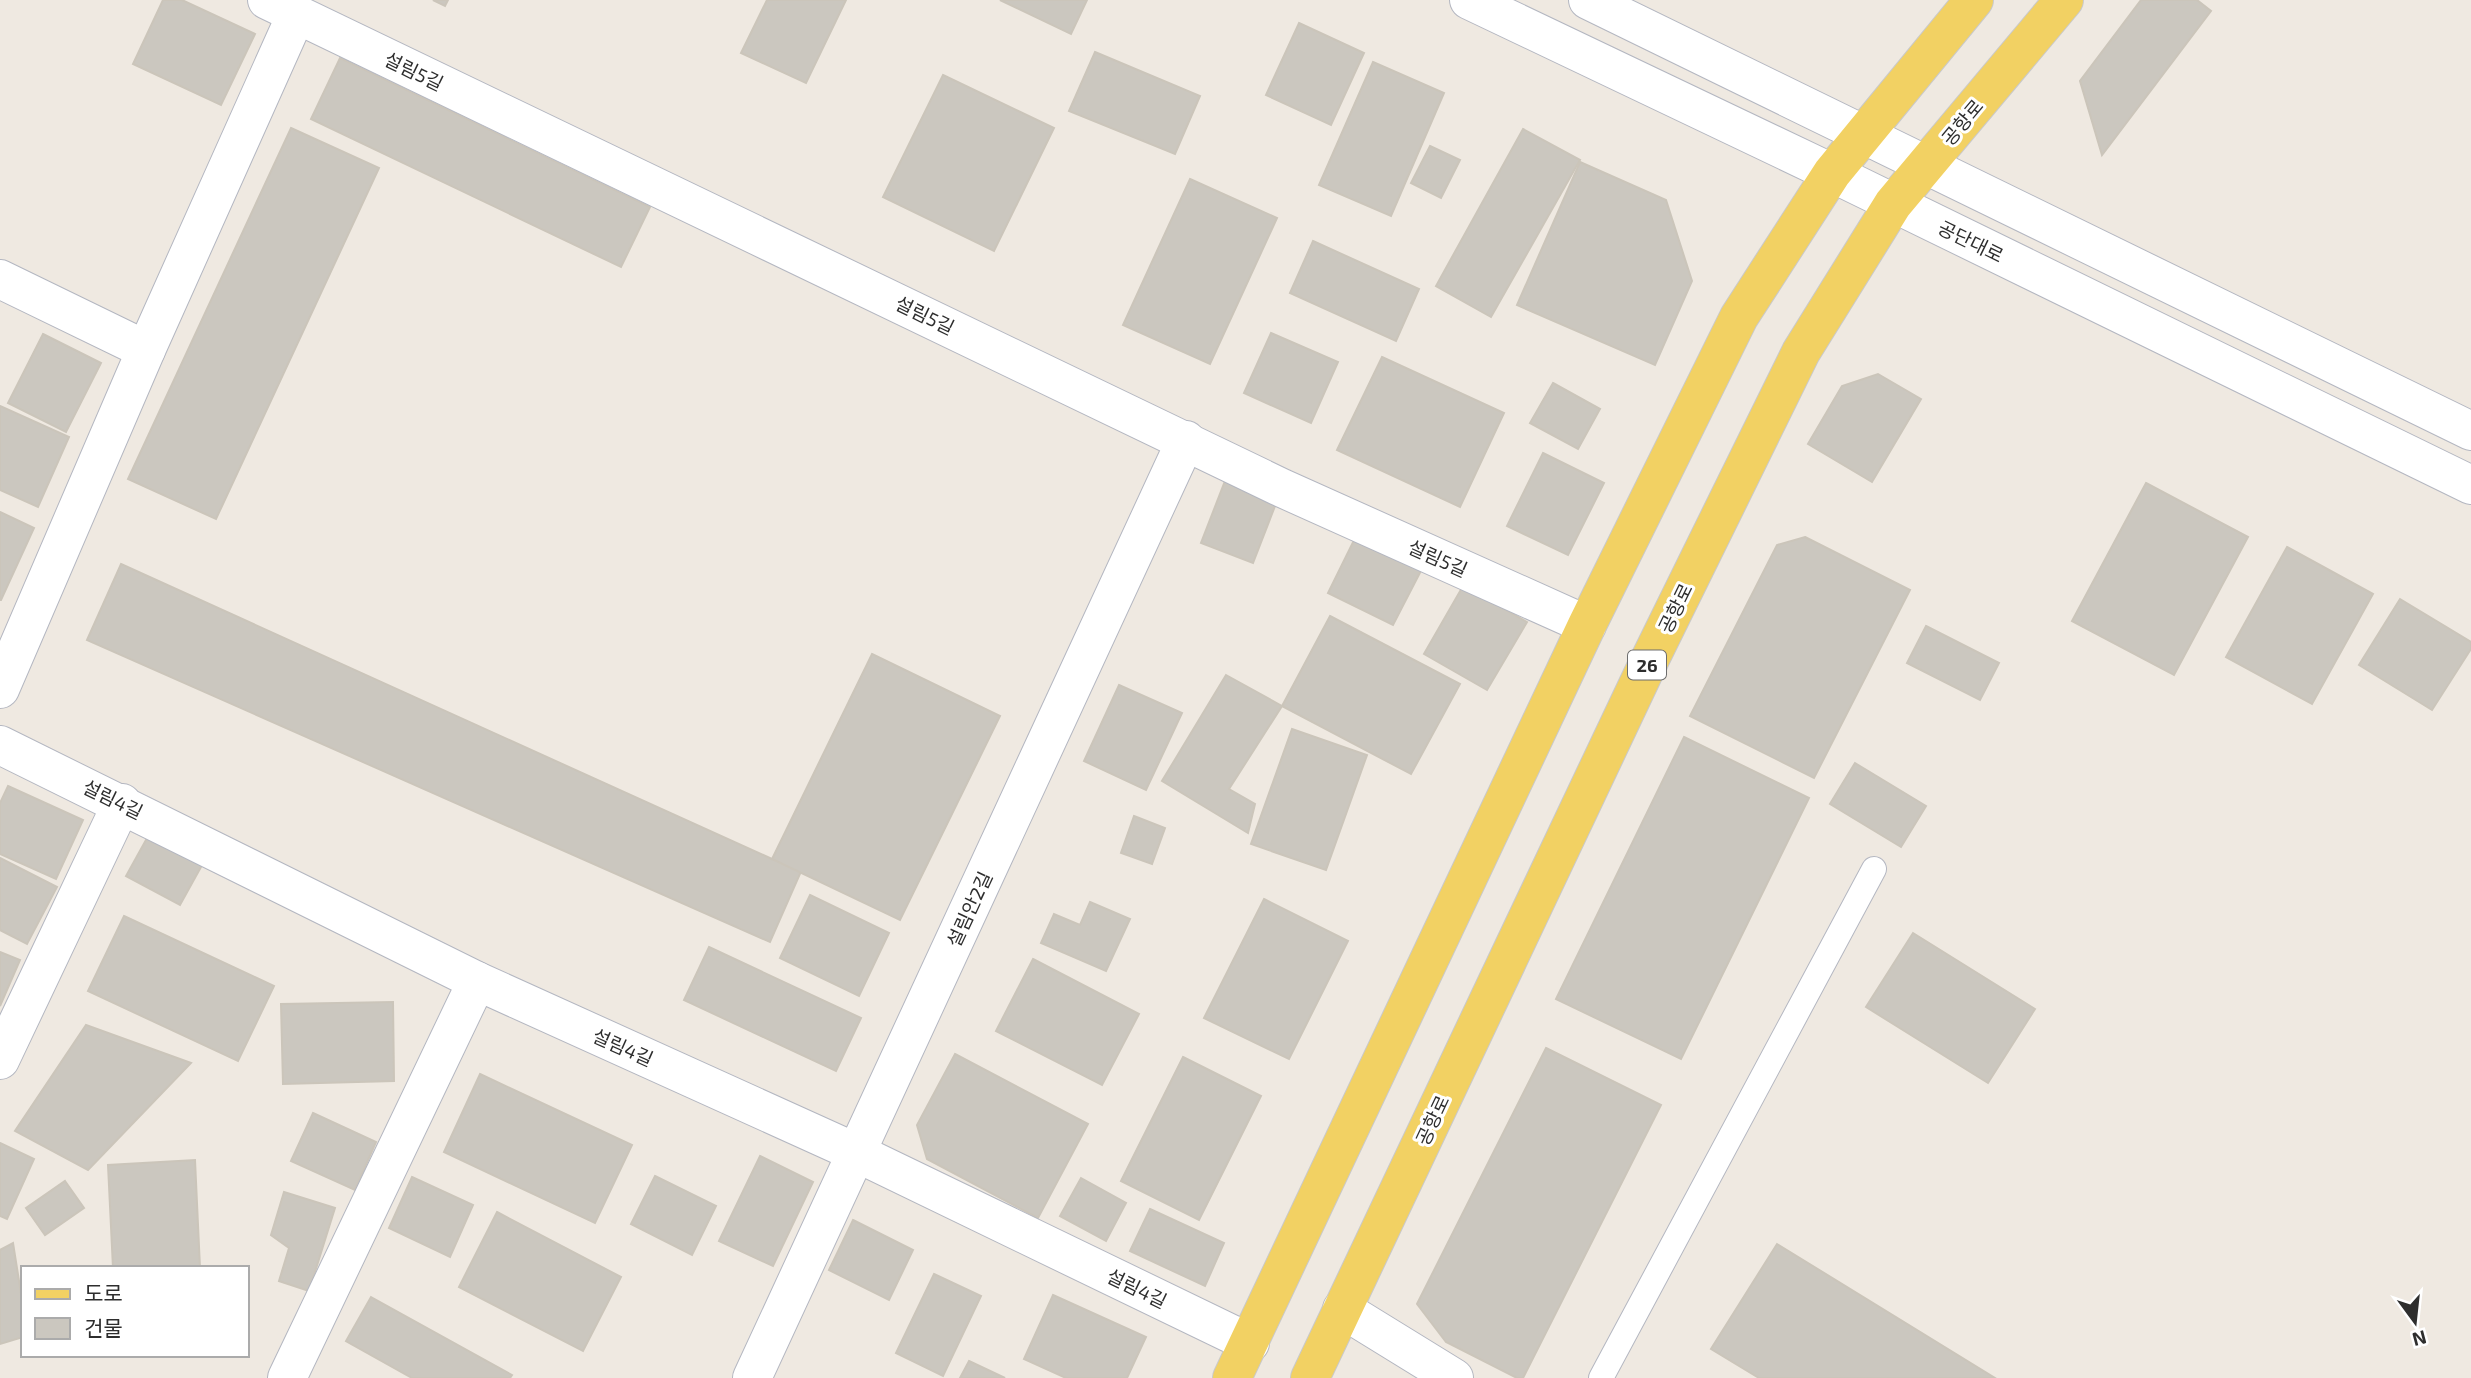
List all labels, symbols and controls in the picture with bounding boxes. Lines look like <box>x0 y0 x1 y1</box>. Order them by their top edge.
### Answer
street label: 설림5길 <box>381 47 447 95</box>
street label: 공항로 <box>1936 95 1988 149</box>
street label: 공단대로 <box>1935 215 2007 267</box>
street label: 설림5길 <box>892 291 958 339</box>
street label: 설림5길 <box>1405 535 1471 581</box>
street label: 공항로 <box>1653 579 1697 637</box>
road number: 26 <box>1628 650 1666 680</box>
street label: 설림4길 <box>79 775 147 823</box>
street label: 설림안2길 <box>942 868 996 950</box>
street label: 설림4길 <box>589 1023 657 1071</box>
street label: 공항로 <box>1410 1091 1454 1149</box>
street label: 설림4길 <box>1103 1264 1171 1312</box>
legend <box>21 1266 248 1357</box>
text: 도로 <box>84 1280 123 1305</box>
north arrow <box>2380 1287 2450 1357</box>
text: 건물 <box>84 1315 123 1340</box>
text: N <box>2410 1326 2429 1352</box>

